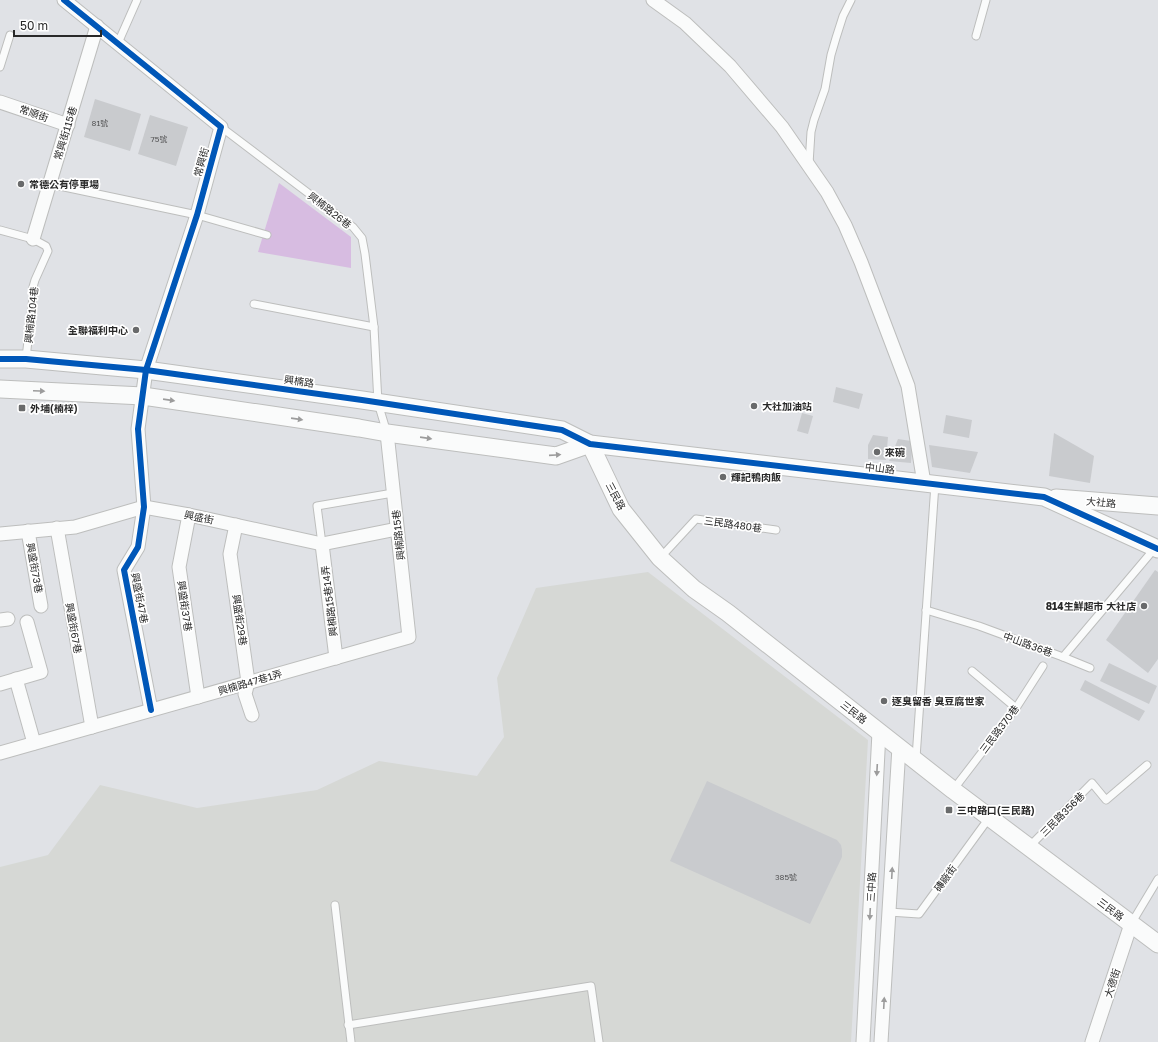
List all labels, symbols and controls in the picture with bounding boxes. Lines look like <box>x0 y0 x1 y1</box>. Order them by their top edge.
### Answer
scale bar <box>14 12 101 38</box>
text: 50 m <box>20 18 48 33</box>
street label: 常順街 <box>18 102 50 124</box>
street label: 常興街115巷 <box>51 105 79 161</box>
house number: 81號 <box>92 118 108 128</box>
house number: 75號 <box>151 134 167 144</box>
street label: 常興街 <box>191 146 211 178</box>
place label: 常德公有停車場 <box>29 178 99 190</box>
marker: 常德公有停車場 <box>16 179 26 189</box>
street label: 興楠路26巷 <box>306 189 354 231</box>
street label: 興楠路104巷 <box>22 286 40 344</box>
place label: 全聯福利中心 <box>68 324 128 336</box>
marker: 全聯福利中心 <box>131 325 141 335</box>
street label: 興楠路 <box>283 373 315 389</box>
one-way arrow <box>33 388 46 394</box>
one-way arrow <box>162 397 175 403</box>
place label: 大社加油站 <box>762 400 812 412</box>
marker: 大社加油站 <box>749 401 759 411</box>
place label: 外埔(楠梓) <box>30 402 78 414</box>
marker: 外埔(楠梓) <box>17 403 27 413</box>
one-way arrow <box>291 416 303 422</box>
one-way arrow <box>420 435 432 441</box>
place label: 來碗 <box>885 446 905 458</box>
marker: 來碗 <box>872 447 882 457</box>
one-way arrow <box>548 451 561 458</box>
street label: 中山路 <box>864 460 896 476</box>
place label: 輝記鴨肉飯 <box>731 471 781 483</box>
marker: 輝記鴨肉飯 <box>718 472 728 482</box>
street label: 三民路 <box>604 480 628 512</box>
street label: 大社路 <box>1086 495 1116 509</box>
street label: 興盛街 <box>183 508 215 526</box>
street label: 興楠路15巷 <box>389 509 407 561</box>
street label: 三民路480巷 <box>703 514 763 534</box>
street label: 興盛街73巷 <box>25 542 45 594</box>
street label: 興楠路15巷14弄 <box>319 565 339 637</box>
street label: 興盛街47巷 <box>129 572 151 624</box>
street label: 興盛街37巷 <box>175 580 195 632</box>
street label: 興盛街29巷 <box>230 593 250 647</box>
place label: 814生鮮超市 大社店 <box>1046 600 1136 612</box>
marker: 814生鮮超市 大社店 <box>1139 601 1149 611</box>
street label: 興盛街67巷 <box>64 602 84 654</box>
street label: 中山路36巷 <box>1002 629 1054 659</box>
street label: 興楠路47巷1弄 <box>217 667 283 697</box>
place label: 逐臭留香 臭豆腐世家 <box>892 695 985 707</box>
marker: 逐臭留香 臭豆腐世家 <box>879 696 889 706</box>
street label: 三民路 <box>838 698 870 726</box>
street label: 三民路370巷 <box>977 702 1021 756</box>
one-way arrow <box>874 764 881 776</box>
street label: 三民路356巷 <box>1037 789 1087 839</box>
place label: 三中路口(三民路) <box>957 804 1035 816</box>
marker: 三中路口(三民路) <box>944 805 954 815</box>
street label: 磚廠街 <box>931 862 959 894</box>
one-way arrow <box>888 867 895 879</box>
house number: 385號 <box>775 872 797 882</box>
street label: 三中路 <box>864 872 878 902</box>
street label: 三民路 <box>1095 895 1127 923</box>
one-way arrow <box>866 908 873 920</box>
street label: 大德街 <box>1102 967 1122 999</box>
one-way arrow <box>880 997 887 1009</box>

